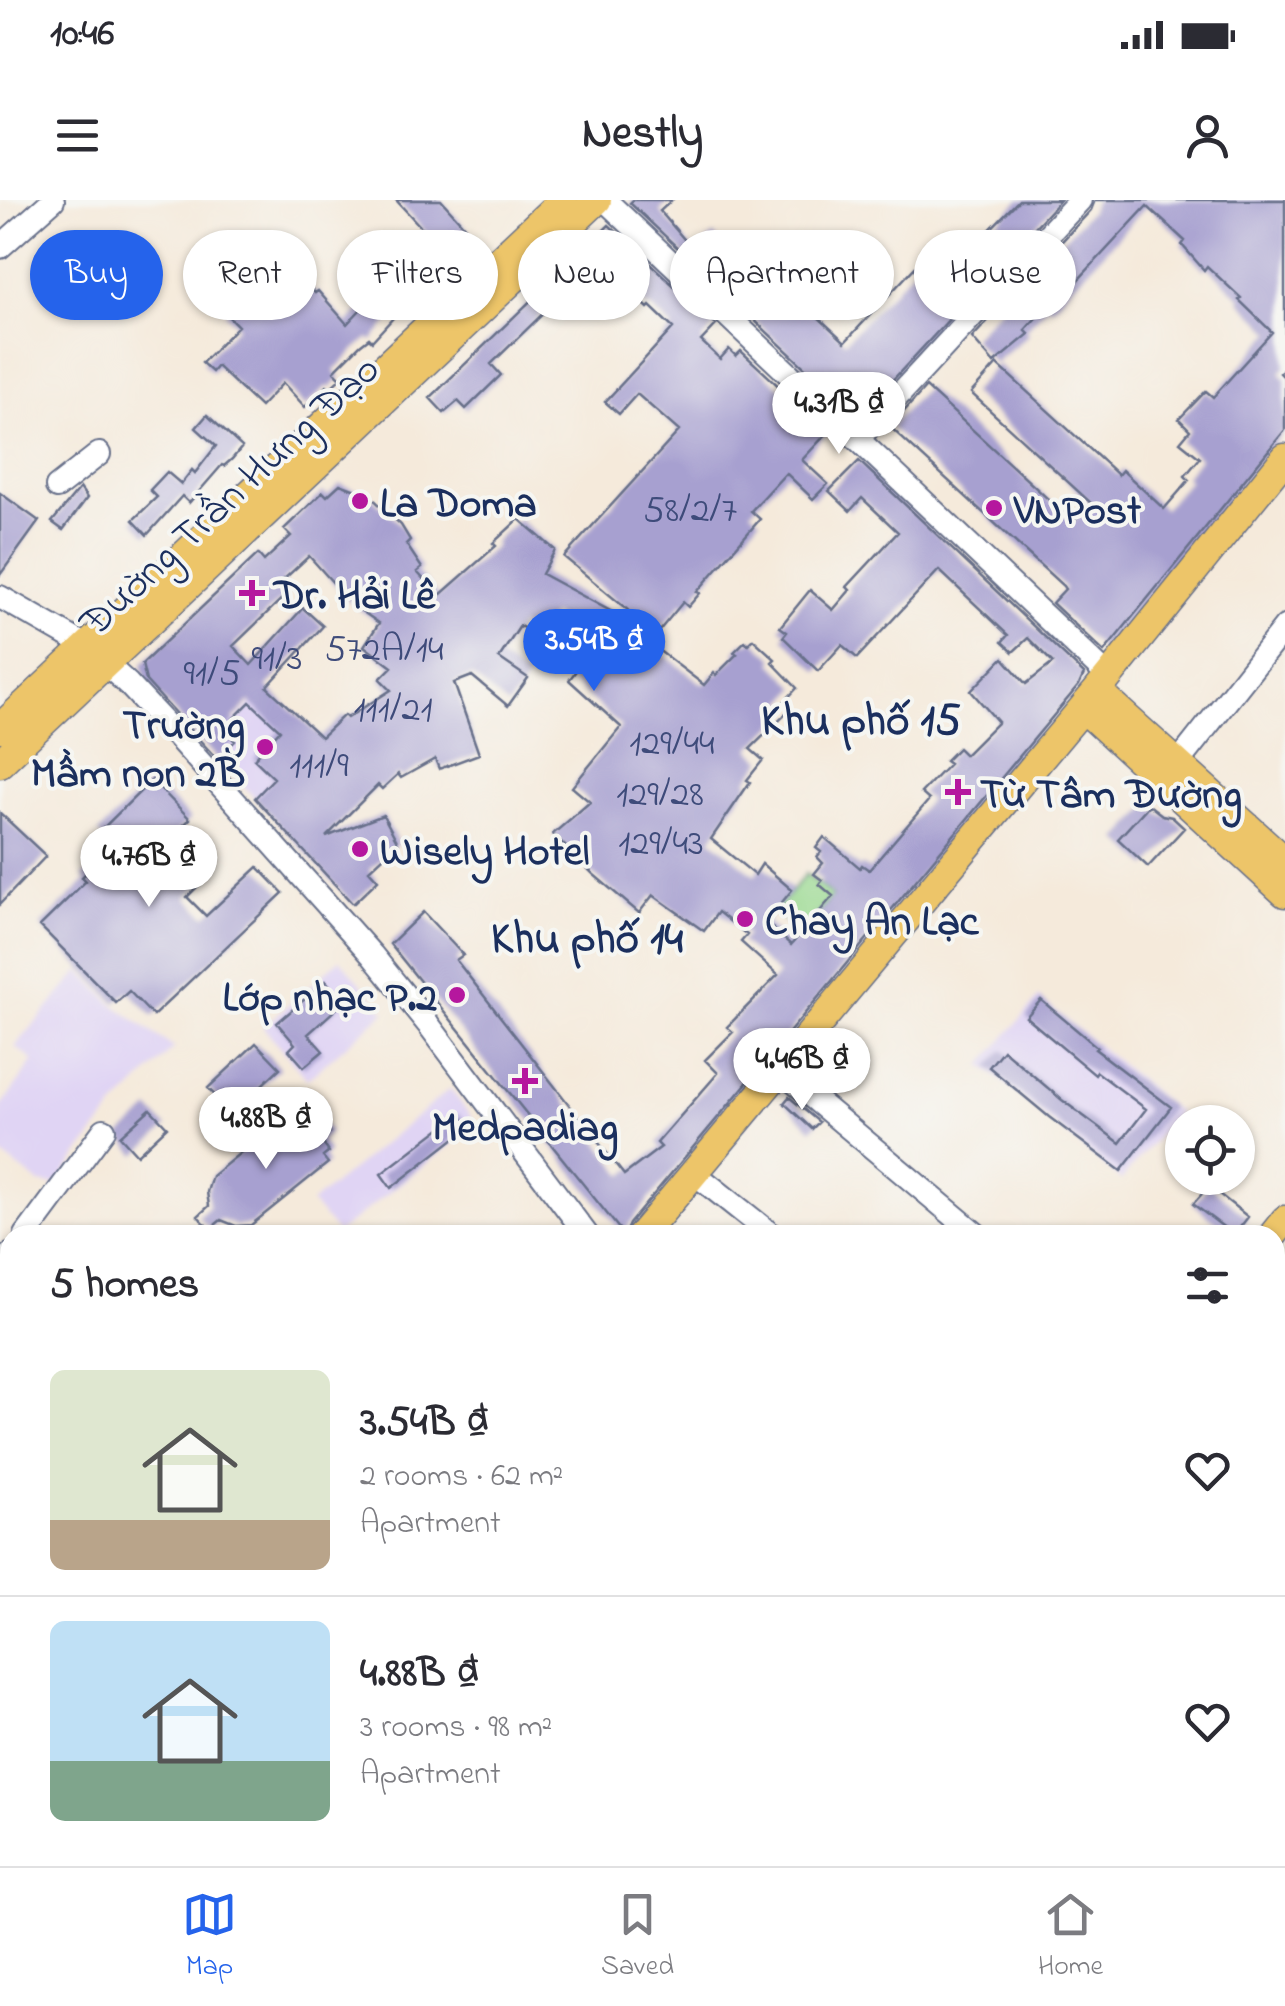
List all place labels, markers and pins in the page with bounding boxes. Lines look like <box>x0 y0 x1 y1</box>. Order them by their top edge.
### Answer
pin: 4.31B ₫ <box>747 372 931 457</box>
place label: La Doma <box>380 475 537 536</box>
place label: VNPost <box>1013 482 1142 543</box>
marker: La Doma <box>349 490 371 512</box>
marker: VNPost <box>983 497 1005 519</box>
place label: Dr. Hải Lê <box>272 567 436 628</box>
marker: Dr. Hải Lê <box>239 580 265 606</box>
pin: 3.54B ₫ <box>502 609 686 694</box>
place label: Trường Mầm non 2B <box>31 697 245 806</box>
marker: Trường Mầm non 2B <box>254 736 276 758</box>
place label: Từ Tâm Đường <box>980 766 1242 828</box>
marker: Từ Tâm Đường <box>945 779 971 805</box>
place label: Wisely Hotel <box>380 823 590 884</box>
pin: 4.76B ₫ <box>57 825 241 910</box>
marker: Wisely Hotel <box>349 838 371 860</box>
place label: Chay An Lạc <box>765 893 980 954</box>
marker: Chay An Lạc <box>734 908 756 930</box>
place label: Lớp nhạc P.2 <box>223 969 437 1030</box>
marker: Lớp nhạc P.2 <box>446 984 468 1006</box>
pin: 4.46B ₫ <box>710 1028 894 1113</box>
marker: Medpadiag <box>512 1068 538 1094</box>
pin: 4.88B ₫ <box>174 1087 358 1172</box>
place label: Medpadiag <box>432 1099 618 1161</box>

